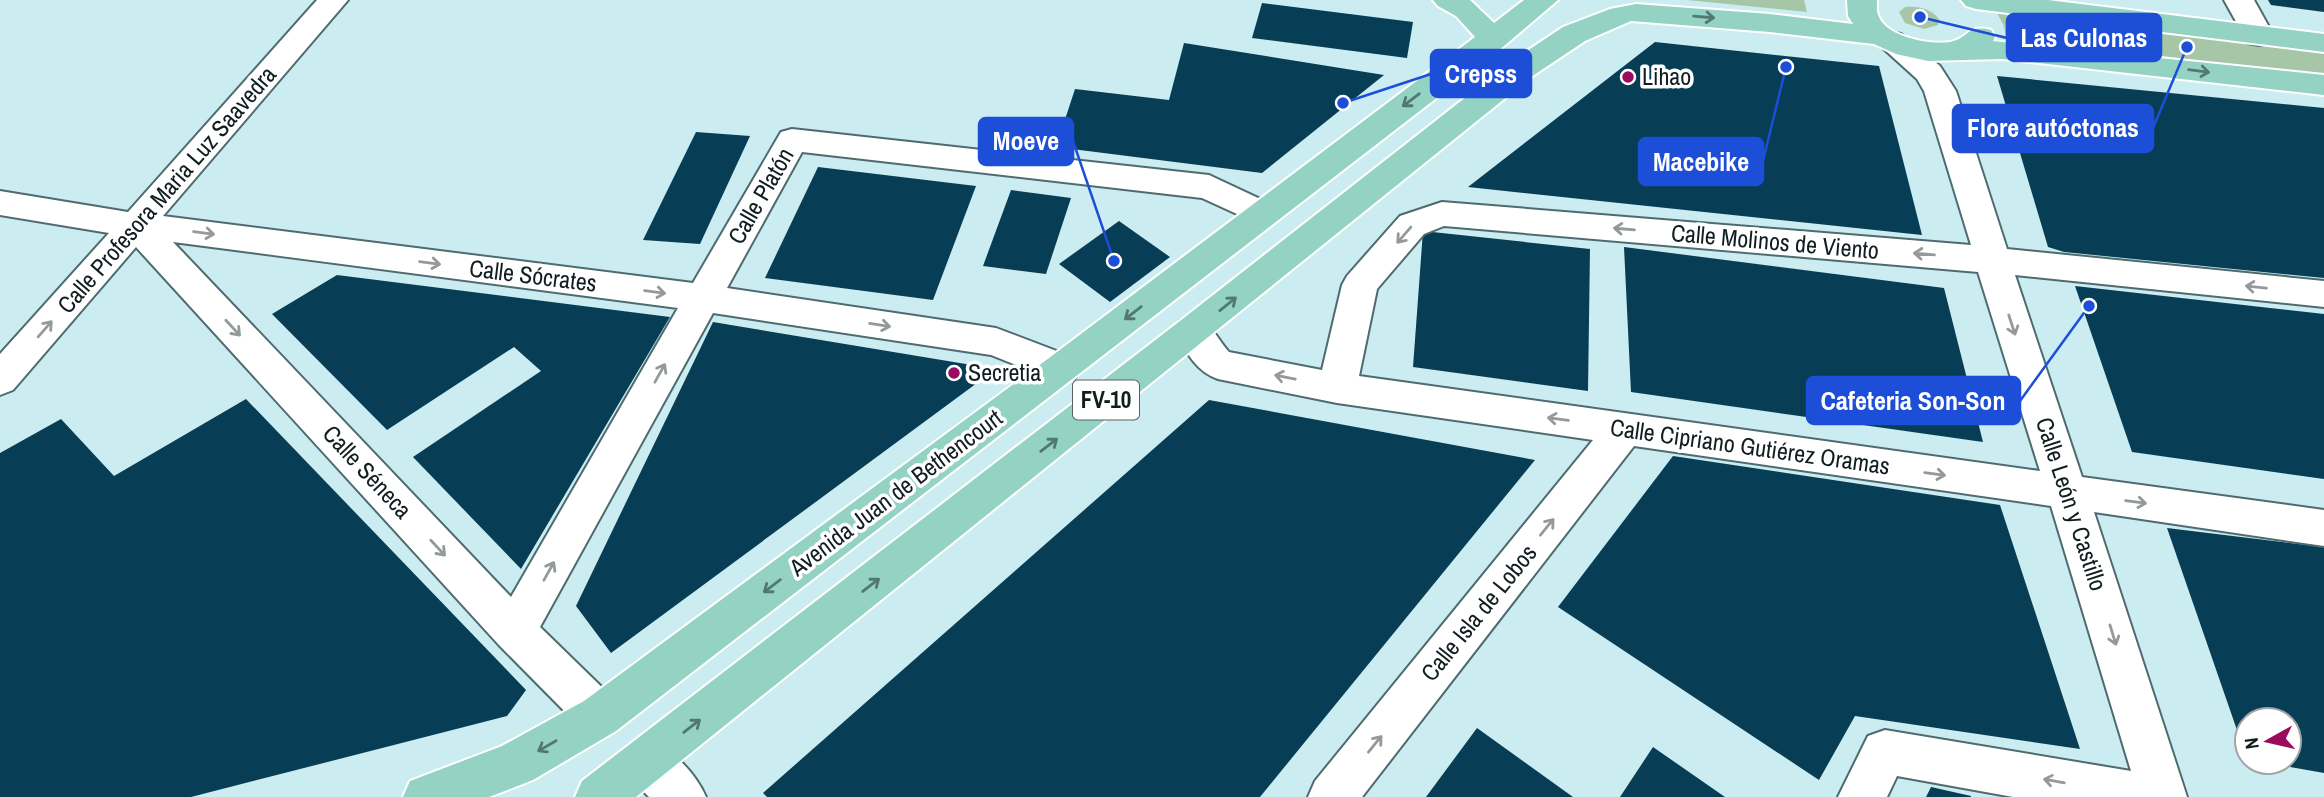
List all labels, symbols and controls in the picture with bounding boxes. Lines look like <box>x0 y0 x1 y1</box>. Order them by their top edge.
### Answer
one-way arrow <box>1692 11 1715 24</box>
callout: Las Culonas <box>2007 14 2161 61</box>
text: Las Culonas <box>2021 20 2147 55</box>
callout: Crepss <box>1431 50 1531 97</box>
text: Crepss <box>1445 56 1517 91</box>
street label: Calle Profesora Maria Luz Saavedra <box>50 59 283 320</box>
place label: Lihao <box>1642 60 1691 92</box>
one-way arrow <box>2187 65 2209 78</box>
marker: Lihao <box>1620 69 1636 85</box>
one-way arrow <box>1402 93 1421 108</box>
callout: Flore autóctonas <box>1953 105 2153 152</box>
text: Flore autóctonas <box>1967 110 2139 145</box>
callout: Moeve <box>979 118 1073 165</box>
text: Moeve <box>993 123 1059 158</box>
callout: Macebike <box>1639 138 1763 185</box>
street label: Calle Platón <box>720 142 801 249</box>
text: Macebike <box>1653 144 1749 179</box>
street label: Calle Molinos de Viento <box>1670 216 1880 266</box>
one-way arrow <box>1613 222 1636 235</box>
one-way arrow <box>1396 225 1412 243</box>
one-way arrow <box>192 227 215 240</box>
one-way arrow <box>1913 247 1936 260</box>
street label: Calle Sócrates <box>468 251 599 299</box>
one-way arrow <box>418 256 440 269</box>
one-way arrow <box>2245 280 2268 293</box>
one-way arrow <box>643 285 666 298</box>
one-way arrow <box>1218 296 1237 311</box>
one-way arrow <box>1124 305 1143 320</box>
one-way arrow <box>2007 314 2019 336</box>
one-way arrow <box>225 319 241 337</box>
one-way arrow <box>868 319 891 332</box>
one-way arrow <box>37 320 53 338</box>
place label: Secretia <box>968 356 1041 388</box>
one-way arrow <box>654 363 667 384</box>
marker: Secretia <box>946 365 962 381</box>
one-way arrow <box>1274 370 1297 384</box>
callout: Cafeteria Son-Son <box>1807 377 2020 424</box>
road number: FV-10 <box>1073 380 1139 420</box>
text: Cafeteria Son-Son <box>1821 383 2005 418</box>
street label: Avenida Juan de Bethencourt <box>782 401 1009 584</box>
street label: Calle Cipriano Gutiérez Oramas <box>1608 411 1892 481</box>
one-way arrow <box>1547 413 1570 426</box>
street label: Calle León y Castillo <box>2029 413 2115 594</box>
street label: Calle Séneca <box>316 418 419 525</box>
one-way arrow <box>1040 437 1058 452</box>
one-way arrow <box>1924 468 1946 481</box>
one-way arrow <box>2124 496 2147 509</box>
one-way arrow <box>1540 519 1555 537</box>
street label: Calle Isla de Lobos <box>1413 537 1543 687</box>
one-way arrow <box>430 539 447 556</box>
one-way arrow <box>542 562 556 582</box>
one-way arrow <box>763 578 782 593</box>
one-way arrow <box>861 578 879 593</box>
one-way arrow <box>2107 623 2120 645</box>
north arrow <box>2233 706 2303 776</box>
one-way arrow <box>682 718 700 733</box>
one-way arrow <box>1367 735 1383 753</box>
text: N <box>2238 736 2265 751</box>
one-way arrow <box>538 739 558 753</box>
one-way arrow <box>2043 774 2066 787</box>

